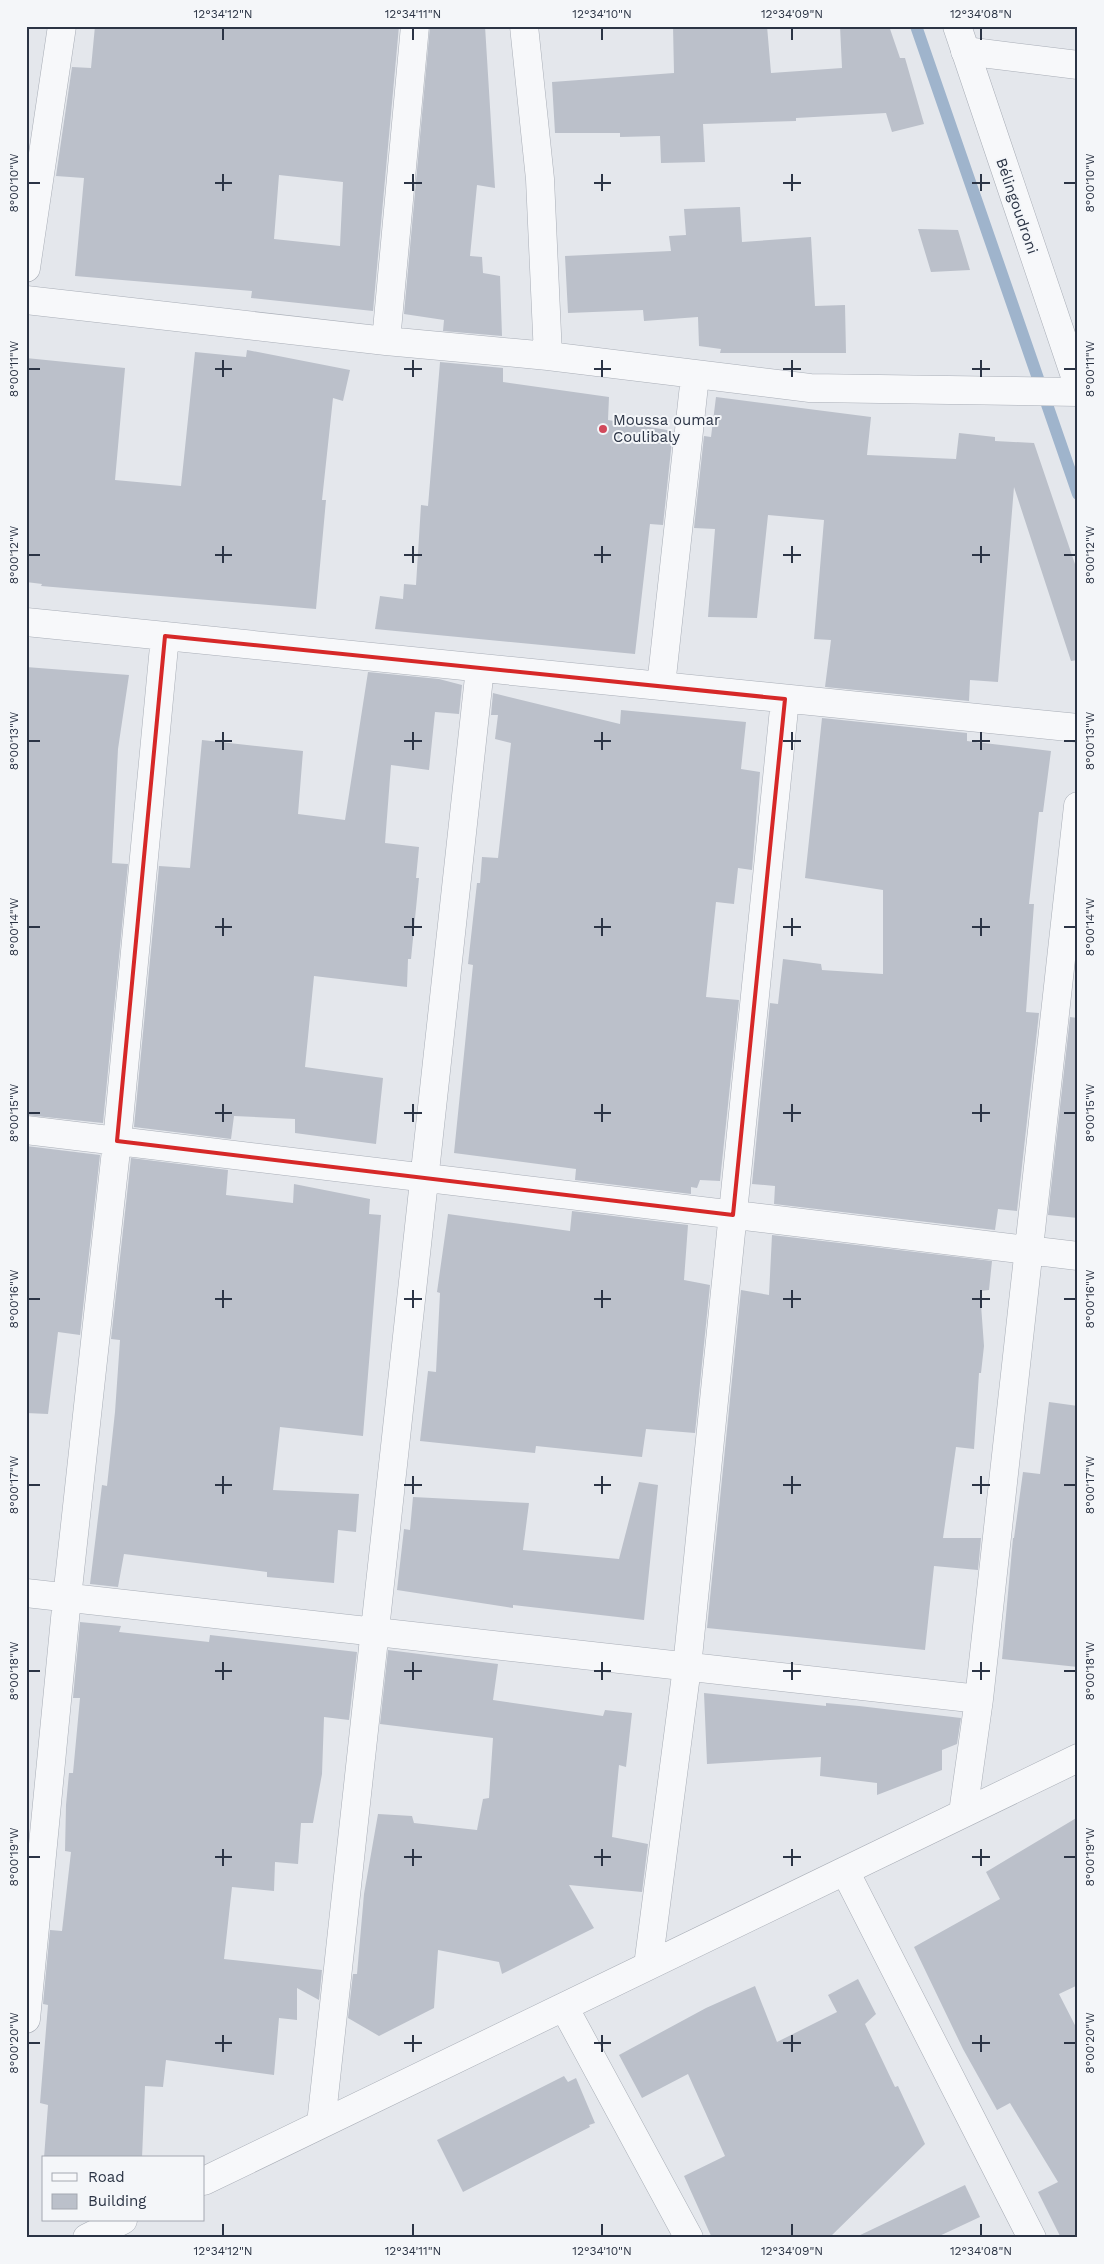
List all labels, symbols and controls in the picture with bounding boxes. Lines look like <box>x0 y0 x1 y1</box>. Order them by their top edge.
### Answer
text: 12°34'12"N <box>193 7 253 21</box>
text: 12°34'11"N <box>385 7 441 21</box>
text: 12°34'10"N <box>572 7 632 21</box>
text: 12°34'09"N <box>761 7 823 21</box>
text: 12°34'08"N <box>950 7 1012 21</box>
text: 8°00'10"W <box>7 153 21 213</box>
text: 8°00'10"W <box>1083 153 1097 213</box>
street label: Bélingoudroni <box>992 156 1042 256</box>
text: 8°00'11"W <box>7 340 21 397</box>
text: 8°00'11"W <box>1083 340 1097 397</box>
place label: Moussa oumar Coulibaly <box>613 411 720 446</box>
marker: Moussa oumar Coulibaly <box>597 423 609 435</box>
text: 8°00'12"W <box>7 525 21 584</box>
text: 8°00'12"W <box>1083 525 1097 584</box>
text: 8°00'13"W <box>7 711 21 770</box>
text: 8°00'13"W <box>1083 711 1097 770</box>
text: 8°00'14"W <box>7 897 21 956</box>
text: 8°00'14"W <box>1083 897 1097 956</box>
text: 8°00'15"W <box>7 1083 21 1142</box>
text: 8°00'15"W <box>1083 1083 1097 1142</box>
text: 8°00'16"W <box>7 1269 21 1329</box>
text: 8°00'16"W <box>1083 1269 1097 1329</box>
text: 8°00'17"W <box>7 1455 21 1514</box>
text: 8°00'17"W <box>1083 1455 1097 1514</box>
text: 8°00'18"W <box>7 1641 21 1701</box>
text: 8°00'18"W <box>1083 1641 1097 1701</box>
text: 8°00'19"W <box>7 1827 21 1887</box>
text: 8°00'19"W <box>1083 1827 1097 1887</box>
text: 8°00'20"W <box>7 2012 21 2074</box>
text: 8°00'20"W <box>1083 2012 1097 2074</box>
legend <box>42 2156 205 2222</box>
text: Road <box>88 2168 125 2186</box>
text: Building <box>88 2192 146 2210</box>
text: 12°34'12"N <box>193 2244 253 2258</box>
text: 12°34'11"N <box>385 2244 441 2258</box>
text: 12°34'10"N <box>572 2244 632 2258</box>
text: 12°34'09"N <box>761 2244 823 2258</box>
text: 12°34'08"N <box>950 2244 1012 2258</box>

